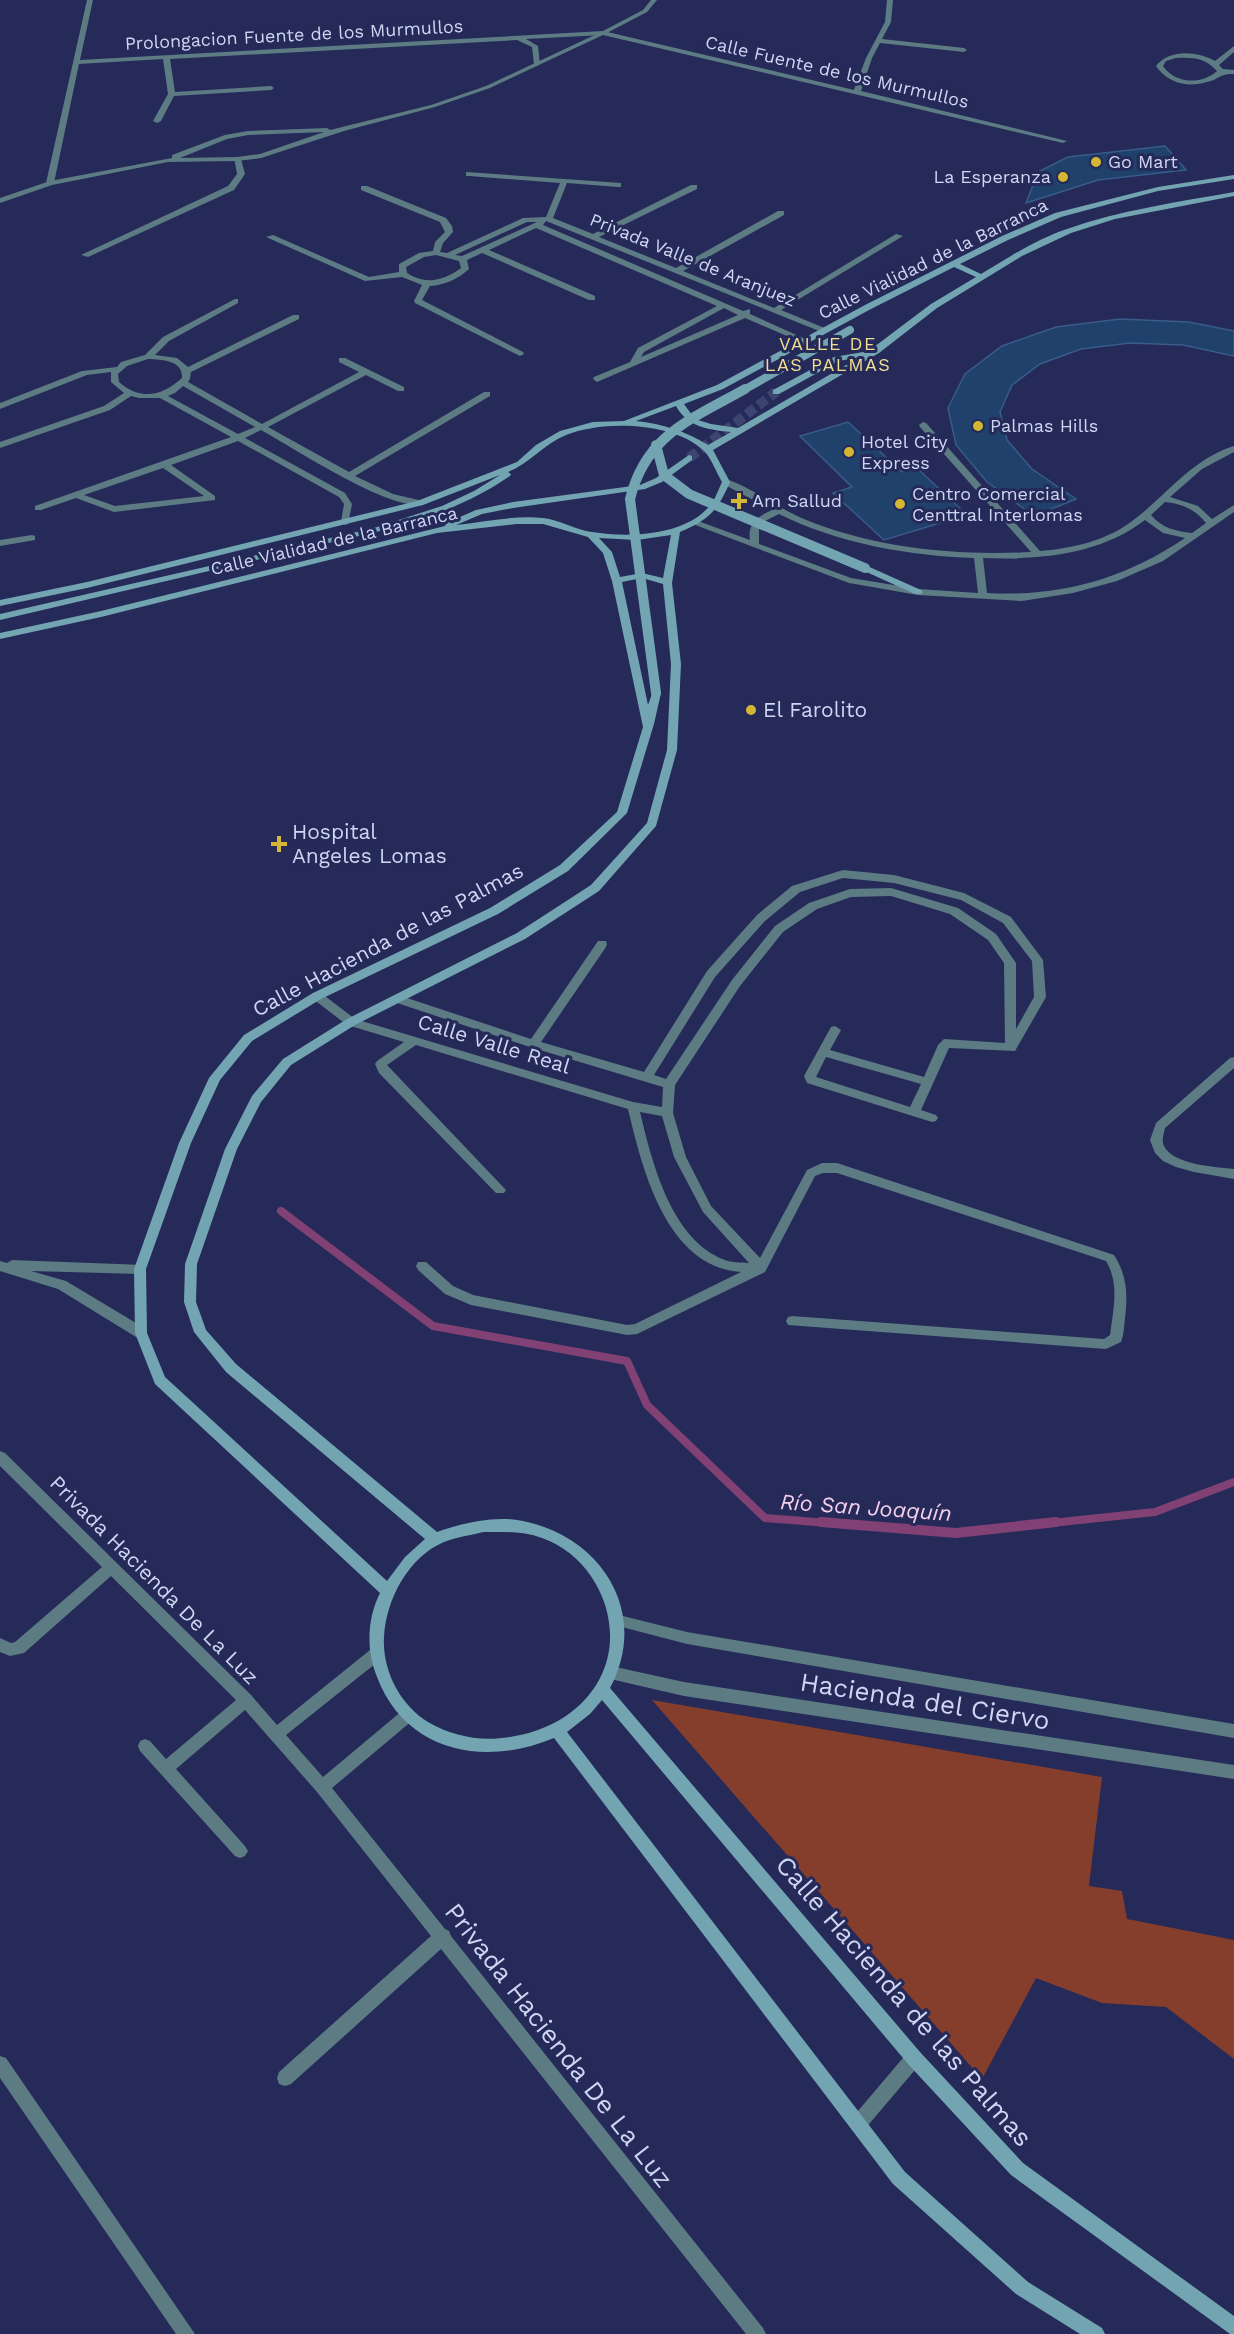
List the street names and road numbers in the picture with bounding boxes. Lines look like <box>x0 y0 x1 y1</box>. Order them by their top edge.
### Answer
street label: Prolongacion Fuente de los Murmullos <box>124 15 464 54</box>
street label: Calle Fuente de los Murmullos <box>703 31 971 112</box>
street label: Calle Vialidad de la Barranca <box>815 194 1051 323</box>
street label: Privada Valle de Aranjuez <box>587 208 799 311</box>
street label: Calle Vialidad de la Barranca <box>209 502 459 579</box>
street label: Calle Hacienda de las Palmas <box>248 857 527 1022</box>
street label: Calle Valle Real <box>415 1008 574 1079</box>
street label: Privada Hacienda De La Luz <box>45 1470 264 1689</box>
street label: Hacienda del Ciervo <box>798 1666 1052 1736</box>
street label: Calle Hacienda de las Palmas <box>770 1850 1038 2152</box>
street label: Privada Hacienda De La Luz <box>439 1897 679 2193</box>

